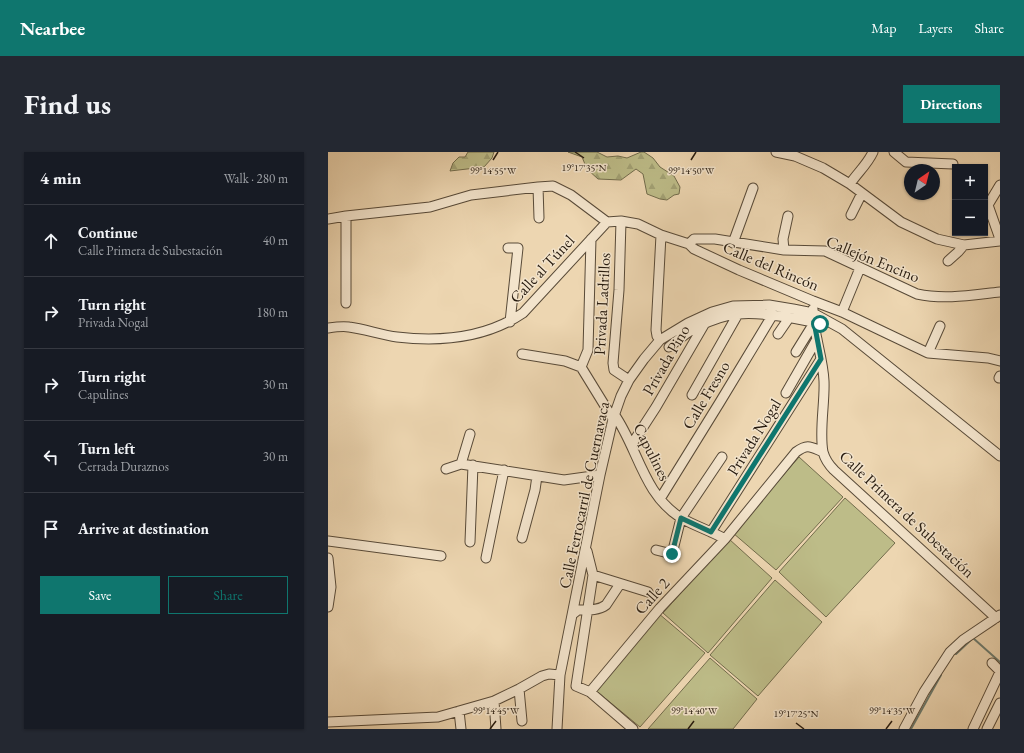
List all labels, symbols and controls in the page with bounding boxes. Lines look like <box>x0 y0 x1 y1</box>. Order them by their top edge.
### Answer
text: Nearbee <box>20 16 85 41</box>
text: Map <box>871 19 896 37</box>
text: Layers <box>918 19 953 37</box>
text: Share <box>975 19 1004 37</box>
button: Directions <box>903 85 1000 123</box>
text: Find us <box>24 86 111 122</box>
text: 19°17'35"N <box>562 161 607 174</box>
text: 99°14'55"W <box>470 164 517 177</box>
text: 99°14'50"W <box>668 164 715 177</box>
north arrow <box>904 164 940 200</box>
map controls <box>952 164 988 236</box>
button: + <box>952 164 988 200</box>
text: 4 min <box>40 167 81 189</box>
text: Walk · 280 m <box>224 170 288 187</box>
button: − <box>952 200 988 236</box>
text: Continue <box>78 223 138 242</box>
icon: ahead <box>40 230 62 252</box>
street label: Calle al Túnel <box>505 230 579 308</box>
street label: Callejón Encino <box>823 231 923 287</box>
text: 40 m <box>263 232 288 249</box>
street label: Calle del Rincón <box>720 236 823 296</box>
text: Calle Primera de Subestación <box>78 242 223 259</box>
street label: Privada Ladrillos <box>589 252 615 356</box>
text: Turn right <box>78 295 146 314</box>
icon: right <box>40 302 62 324</box>
text: 180 m <box>257 304 288 321</box>
text: Privada Nogal <box>78 314 148 331</box>
route start <box>811 315 829 333</box>
street label: Privada Pino <box>637 321 695 399</box>
street label: Calle Fresno <box>677 357 735 433</box>
text: Turn right <box>78 367 146 386</box>
icon: right <box>40 374 62 396</box>
text: 30 m <box>263 376 288 393</box>
text: Capulines <box>78 386 128 403</box>
street label: Privada Nogal <box>722 395 786 479</box>
street label: Calle Ferrocarril de Cuernavaca <box>554 399 614 591</box>
street label: Capulines <box>629 420 675 484</box>
text: Turn left <box>78 439 135 458</box>
icon: left <box>40 446 62 468</box>
street label: Calle Primera de Subestación <box>835 446 980 583</box>
text: 30 m <box>263 448 288 465</box>
text: Cerrada Duraznos <box>78 458 169 475</box>
icon: arrive <box>40 518 62 540</box>
text: Arrive at destination <box>78 519 209 538</box>
route end <box>663 545 681 563</box>
street label: Calle 2 <box>630 573 674 619</box>
button: Save <box>40 576 160 614</box>
button: Share <box>168 576 288 614</box>
text: 99°14'45"W <box>473 704 520 717</box>
text: 99°14'40"W <box>671 704 718 717</box>
text: 99°14'35"W <box>869 704 916 717</box>
text: 19°17'25"N <box>774 707 819 720</box>

